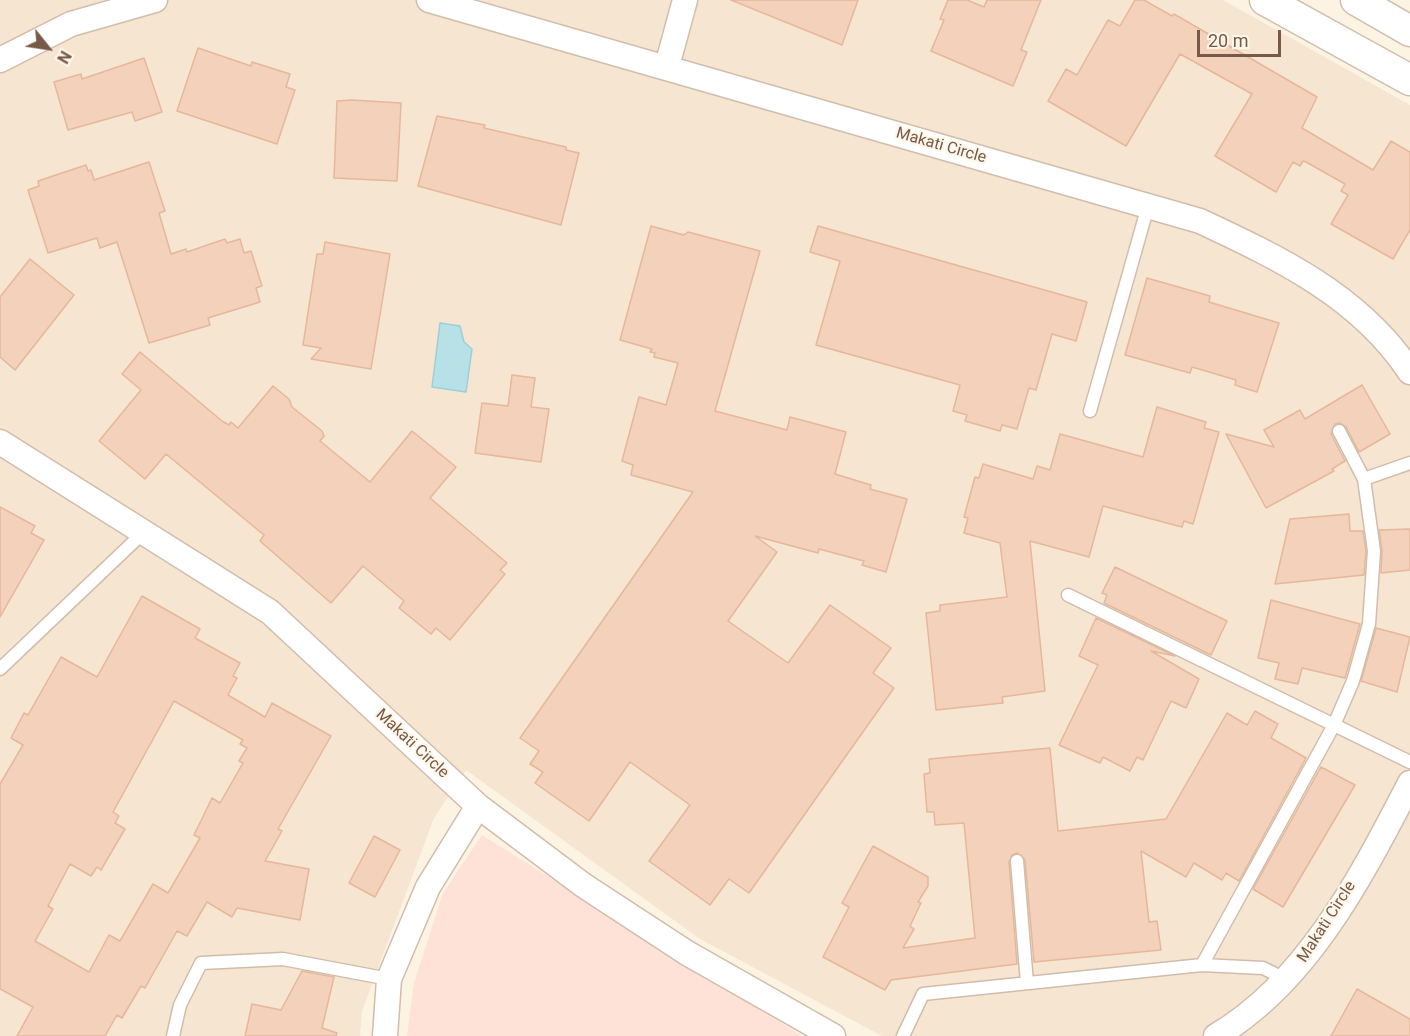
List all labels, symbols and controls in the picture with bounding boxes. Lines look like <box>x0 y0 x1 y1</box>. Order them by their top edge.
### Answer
north arrow <box>18 18 78 78</box>
scale bar <box>1200 18 1284 56</box>
text: 20 m <box>1208 30 1248 51</box>
text: N <box>53 48 75 67</box>
street label: Makati Circle <box>894 124 988 168</box>
street label: Makati Circle <box>371 705 453 783</box>
street label: Makati Circle <box>1294 878 1360 966</box>

